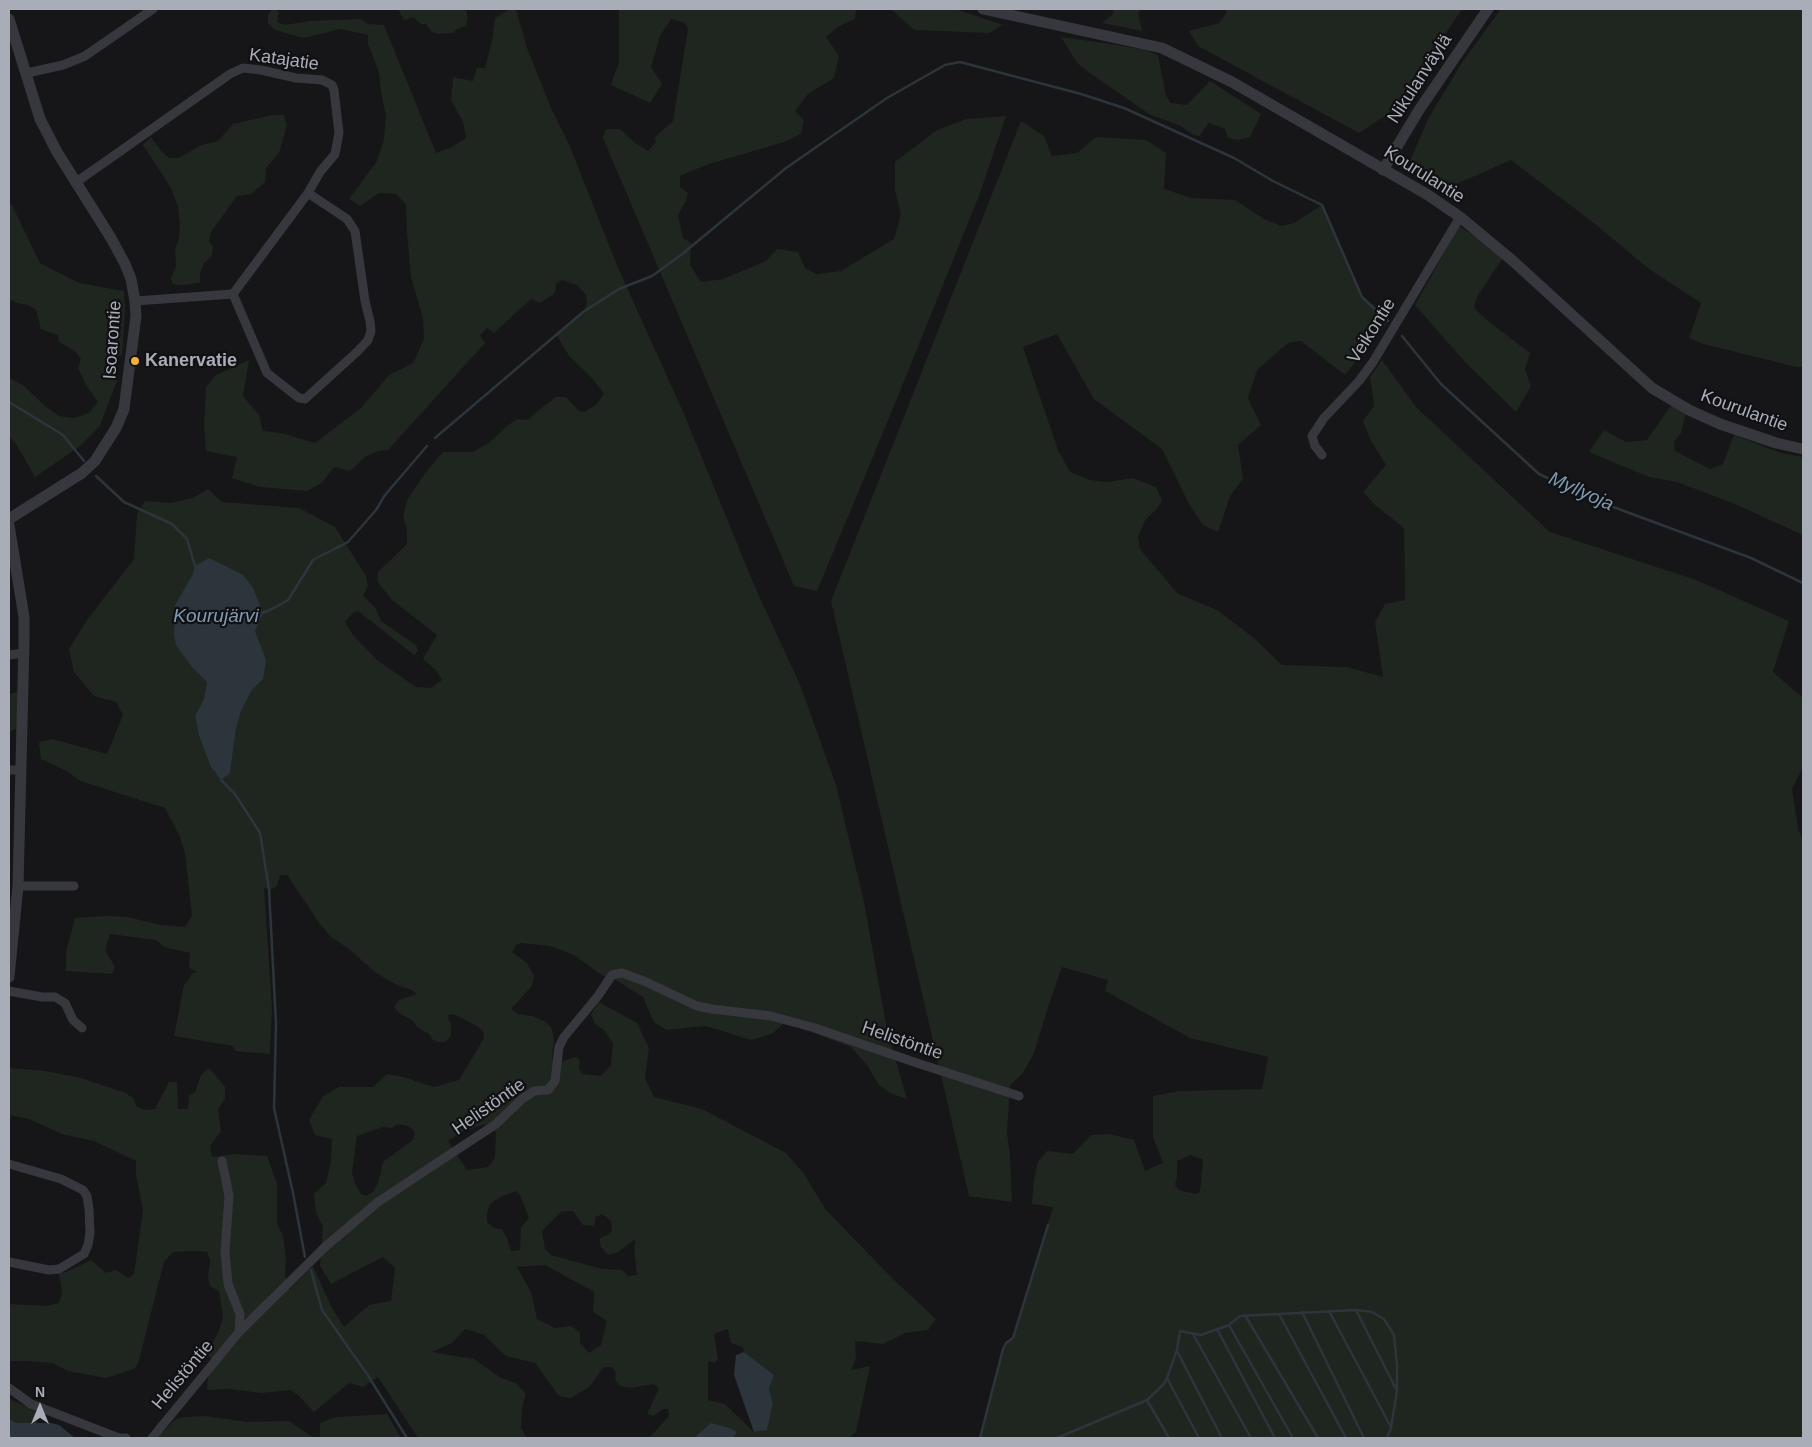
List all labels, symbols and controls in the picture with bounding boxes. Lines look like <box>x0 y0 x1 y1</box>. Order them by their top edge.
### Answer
street label: Nikulanväylä <box>1383 30 1457 128</box>
street label: Katajatie <box>248 44 320 76</box>
street label: Kourulantie <box>1380 142 1468 208</box>
street label: Veikontie <box>1343 294 1401 368</box>
street label: Isoarontie <box>99 300 127 380</box>
place label: Kanervatie <box>145 350 237 372</box>
marker: Kanervatie <box>129 355 141 367</box>
street label: Kourulantie <box>1698 385 1790 437</box>
water label: Myllyoja <box>1545 468 1617 516</box>
water label: Kourujärvi <box>173 606 259 628</box>
street label: Helistöntie <box>859 1017 945 1065</box>
street label: Helistöntie <box>448 1074 530 1140</box>
street label: Helistöntie <box>148 1336 218 1414</box>
north arrow <box>15 1382 65 1432</box>
text: N <box>35 1384 45 1400</box>

